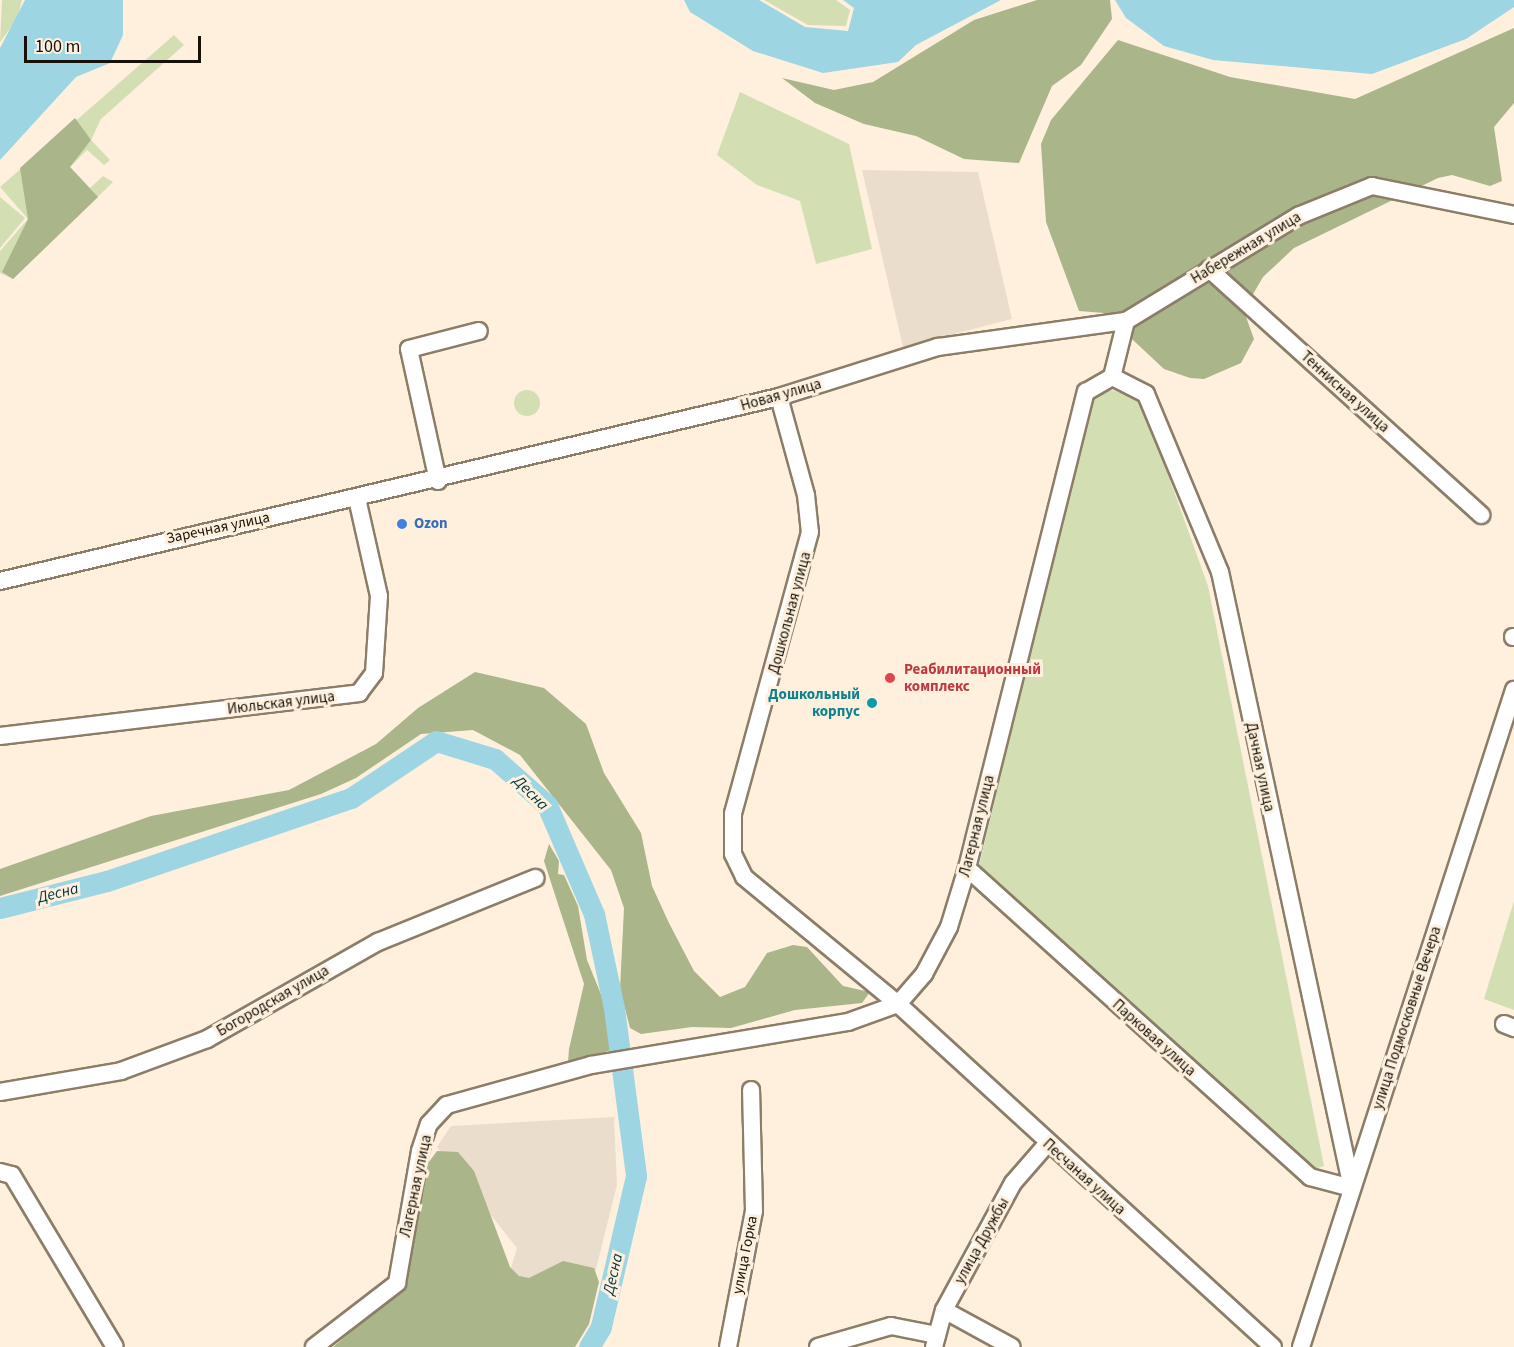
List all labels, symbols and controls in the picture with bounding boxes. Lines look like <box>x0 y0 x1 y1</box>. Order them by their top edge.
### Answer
scale bar <box>27 24 204 62</box>
text: 100 m <box>35 34 80 59</box>
street label: Набережная улица <box>1188 208 1304 288</box>
street label: Теннисная улица <box>1297 348 1393 436</box>
street label: Новая улица <box>739 375 823 415</box>
street label: Заречная улица <box>165 508 271 548</box>
place label: Ozon <box>414 515 448 533</box>
marker: Ozon <box>395 517 409 531</box>
street label: Дошкольная улица <box>765 550 815 676</box>
place label: Реабилитационный комплекс <box>904 660 1041 695</box>
marker: Реабилитационный комплекс <box>881 669 899 687</box>
place label: Дошкольный корпус <box>768 685 860 720</box>
street label: Июльская улица <box>226 687 336 719</box>
marker: Дошкольный корпус <box>865 696 879 710</box>
street label: Дачная улица <box>1242 721 1278 813</box>
water label: Десна <box>509 771 553 815</box>
street label: Лагерная улица <box>956 773 998 879</box>
water label: Десна <box>35 879 81 907</box>
street label: улица Подмосковные Вечера <box>1369 924 1445 1112</box>
street label: Богородская улица <box>214 962 332 1040</box>
street label: Парковая улица <box>1109 996 1199 1080</box>
street label: Лагерная улица <box>396 1133 436 1239</box>
street label: Песчаная улица <box>1039 1135 1129 1219</box>
street label: улица Дружбы <box>951 1195 1013 1287</box>
street label: улица Горка <box>729 1214 761 1296</box>
water label: Десна <box>599 1251 627 1297</box>

